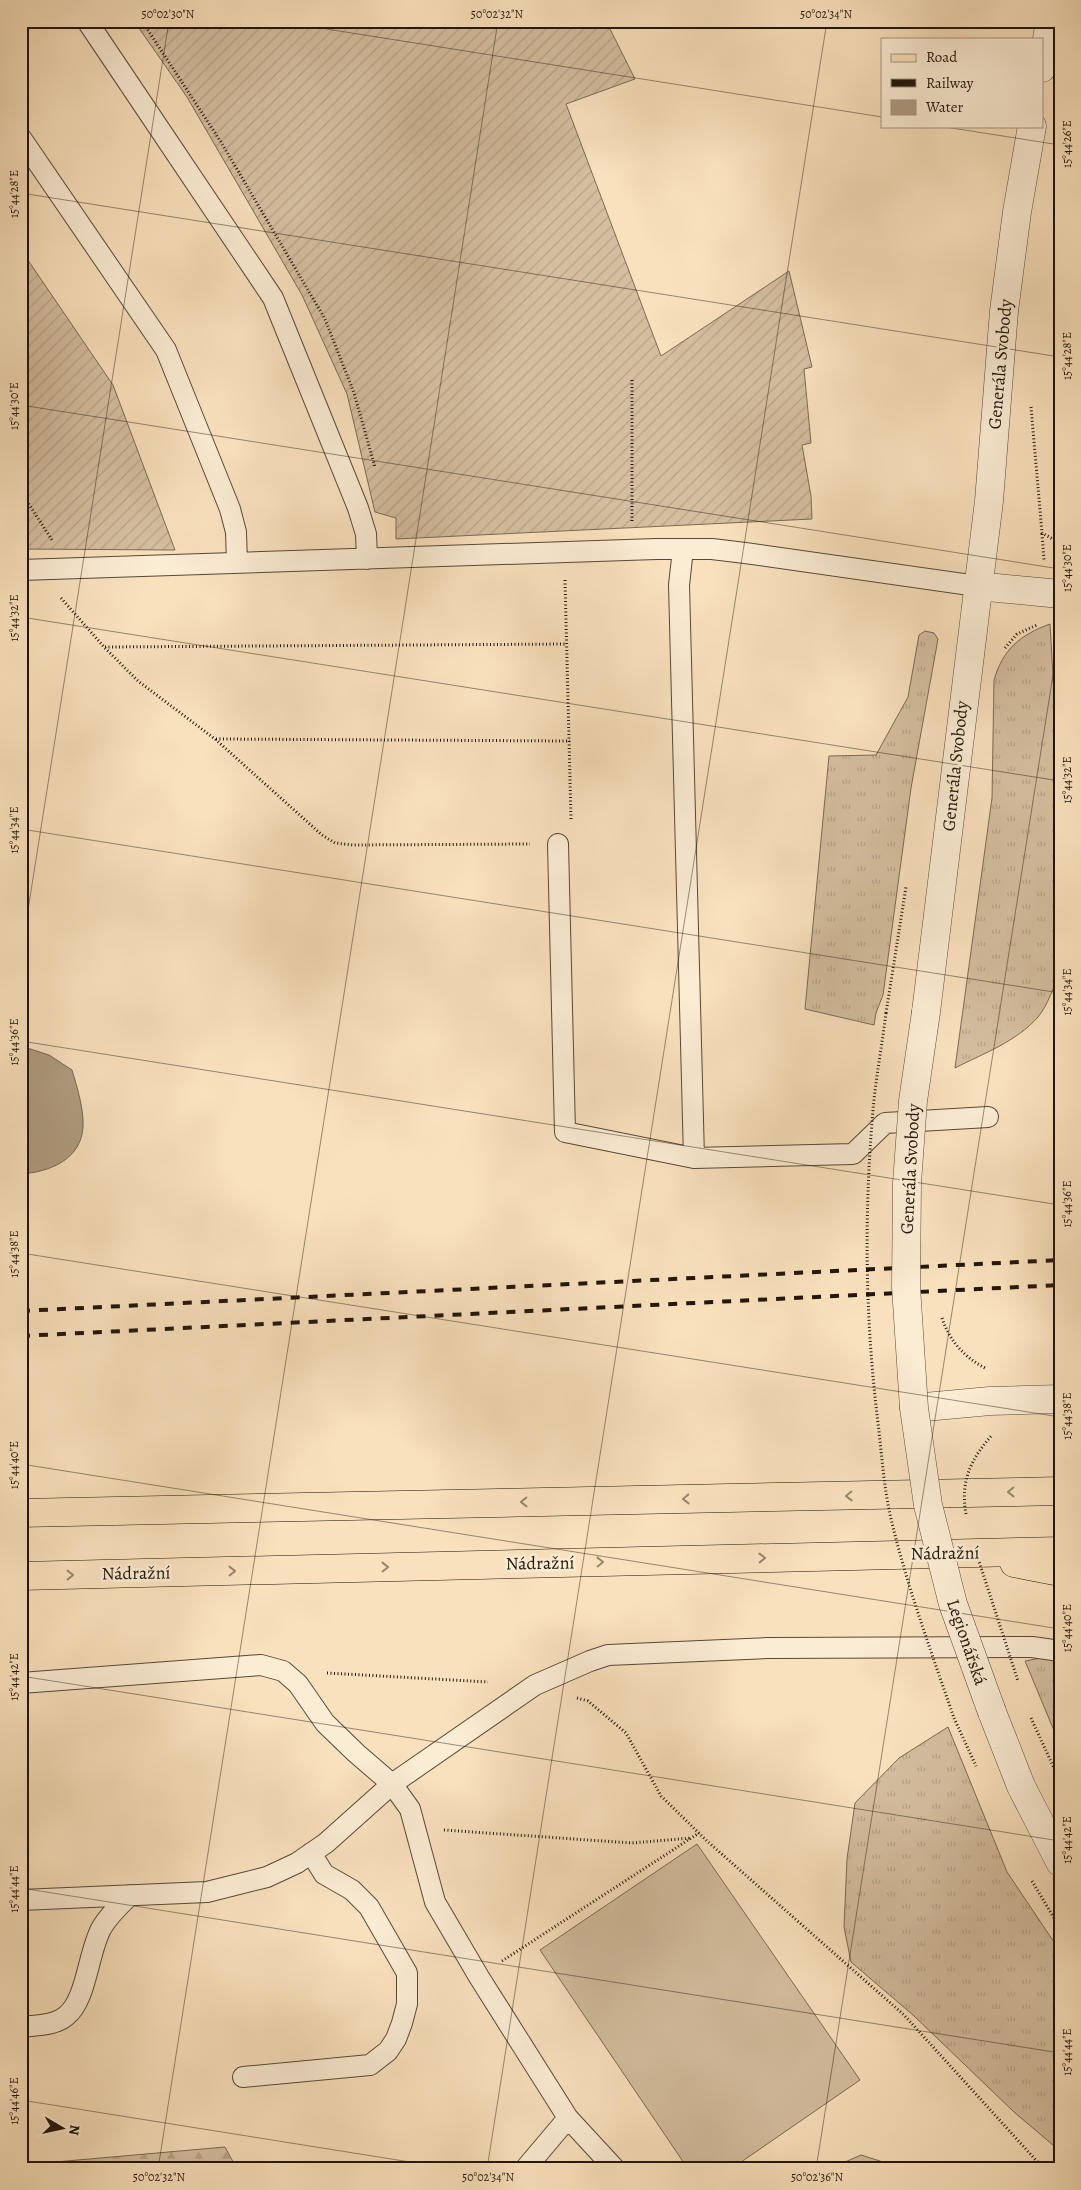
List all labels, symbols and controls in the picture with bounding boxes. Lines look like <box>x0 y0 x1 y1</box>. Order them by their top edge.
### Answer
text: 50°02'30"N <box>142 6 195 22</box>
text: 50°02'32"N <box>471 6 524 22</box>
text: 50°02'34"N <box>800 6 852 22</box>
legend <box>881 38 1044 128</box>
text: Road <box>926 47 958 67</box>
text: Railway <box>926 73 974 93</box>
text: Water <box>925 97 963 117</box>
text: 15°44'26"E <box>1059 120 1075 168</box>
text: 15°44'28"E <box>6 170 22 218</box>
street label: Generála Svobody <box>982 297 1018 430</box>
text: 15°44'28"E <box>1059 332 1075 380</box>
text: 15°44'30"E <box>6 382 22 430</box>
text: 15°44'30"E <box>1059 544 1075 592</box>
text: 15°44'32"E <box>6 594 22 642</box>
street label: Generála Svobody <box>936 699 974 832</box>
text: 15°44'32"E <box>1059 756 1075 804</box>
text: 15°44'34"E <box>6 807 22 853</box>
text: 15°44'34"E <box>1059 969 1075 1015</box>
text: 15°44'36"E <box>6 1018 22 1066</box>
street label: Generála Svobody <box>895 1102 925 1235</box>
text: 15°44'36"E <box>1059 1180 1075 1228</box>
text: 15°44'38"E <box>6 1230 22 1278</box>
text: 15°44'38"E <box>1059 1392 1075 1440</box>
text: 15°44'40"E <box>6 1441 22 1489</box>
one-way arrow <box>1007 1487 1014 1497</box>
one-way arrow <box>844 1490 852 1501</box>
one-way arrow <box>682 1494 690 1504</box>
one-way arrow <box>519 1497 527 1507</box>
street label: Nádražní <box>910 1540 980 1566</box>
street label: Nádražní <box>505 1550 575 1576</box>
one-way arrow <box>758 1553 766 1563</box>
one-way arrow <box>596 1557 604 1567</box>
street label: Nádražní <box>101 1560 171 1586</box>
one-way arrow <box>381 1562 389 1572</box>
one-way arrow <box>229 1566 237 1576</box>
one-way arrow <box>66 1570 74 1580</box>
street label: Legionářská <box>941 1596 993 1689</box>
text: 15°44'40"E <box>1059 1604 1075 1652</box>
text: 15°44'42"E <box>6 1653 22 1701</box>
text: 15°44'42"E <box>1059 1816 1075 1864</box>
text: 15°44'44"E <box>6 1865 22 1913</box>
text: 15°44'44"E <box>1059 2028 1075 2076</box>
text: 15°44'46"E <box>6 2077 22 2125</box>
north arrow <box>38 2102 88 2152</box>
text: N <box>64 2123 85 2136</box>
text: 50°02'32"N <box>133 2169 186 2185</box>
text: 50°02'34"N <box>462 2169 514 2185</box>
text: 50°02'36"N <box>791 2169 843 2185</box>

